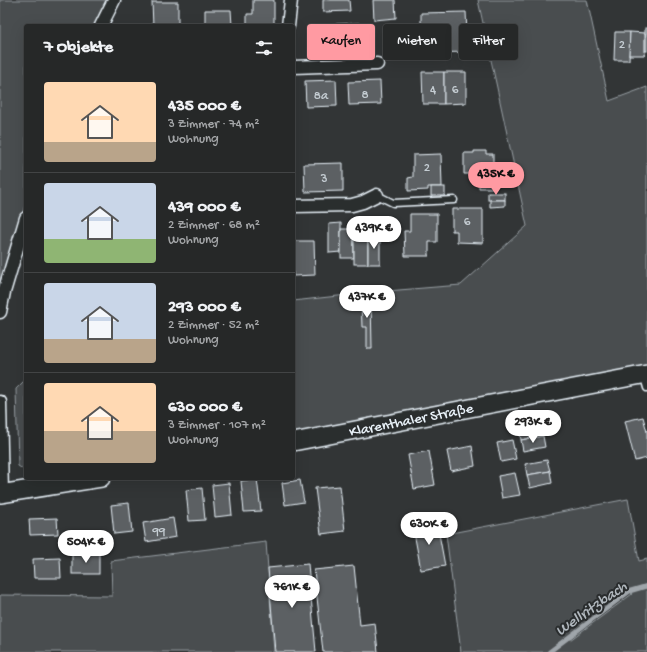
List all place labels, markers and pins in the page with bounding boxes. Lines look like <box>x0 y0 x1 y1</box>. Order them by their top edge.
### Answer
pin: 435K € <box>463 162 529 196</box>
pin: 439K € <box>341 216 407 250</box>
pin: 437K € <box>334 285 400 319</box>
pin: 293K € <box>500 410 566 444</box>
pin: 630K € <box>396 512 462 546</box>
pin: 504K € <box>53 530 119 564</box>
pin: 761K € <box>259 575 325 609</box>

